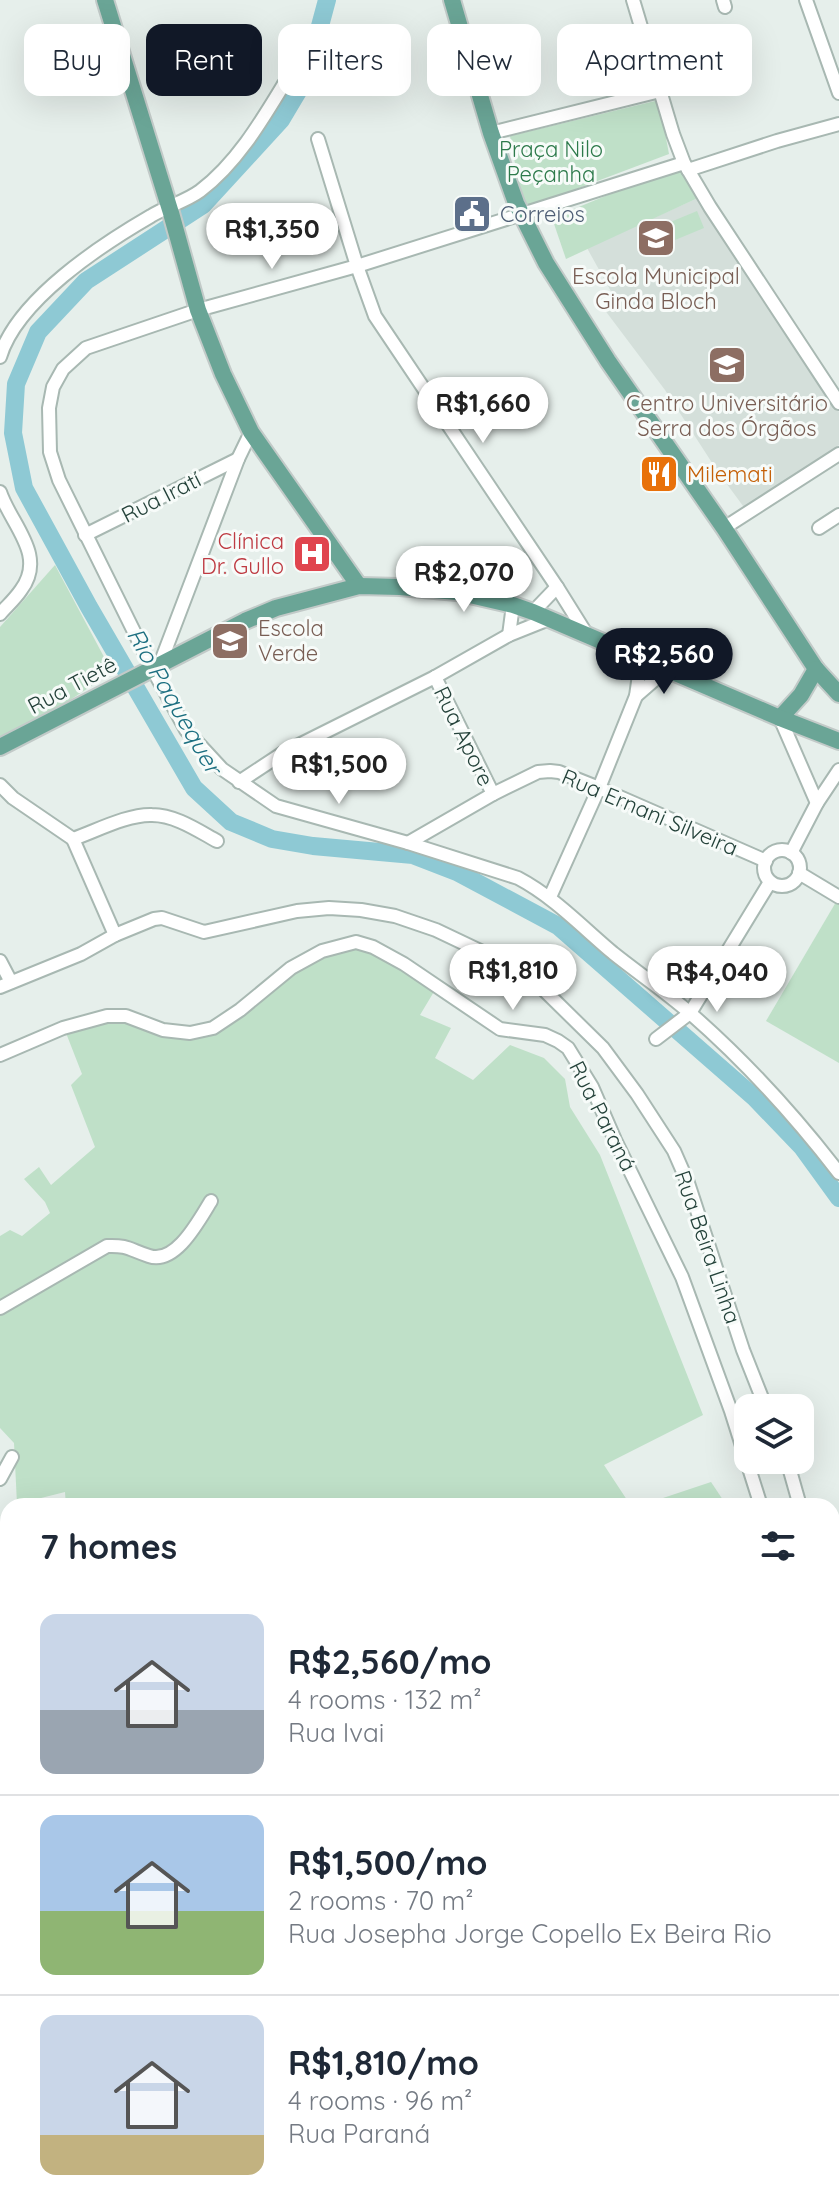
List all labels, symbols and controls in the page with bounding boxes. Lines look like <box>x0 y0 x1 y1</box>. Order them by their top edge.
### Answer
chip: Buy <box>24 24 130 96</box>
chip: Rent <box>146 24 262 96</box>
chip: Filters <box>278 24 411 96</box>
chip: New <box>427 24 541 96</box>
chip: Apartment <box>557 24 752 96</box>
park label: Praça Nilo Peçanha <box>499 135 603 188</box>
public building icon: Correios <box>451 193 493 235</box>
place label: Correios <box>500 200 585 228</box>
pin: R$1,350 <box>198 203 346 271</box>
text: R$1,350 <box>224 212 320 245</box>
school or university icon: Escola Municipal Ginda Bloch <box>635 217 677 259</box>
place label: Escola Municipal Ginda Bloch <box>572 262 740 315</box>
school or university icon: Centro Universitário Serra dos Órgãos <box>706 344 748 386</box>
pin: R$1,660 <box>409 377 557 445</box>
text: R$1,660 <box>435 386 531 419</box>
place label: Centro Universitário Serra dos Órgãos <box>626 389 828 442</box>
restaurant icon: Milemati <box>638 453 680 495</box>
place label: Milemati <box>687 460 773 488</box>
street label: Rua Iratí <box>117 465 206 529</box>
place label: Clínica Dr. Gullo <box>201 527 284 580</box>
hospital icon: Clínica Dr. Gullo <box>291 533 333 575</box>
pin: R$2,070 <box>390 546 538 614</box>
text: R$2,070 <box>414 555 514 588</box>
place label: Escola Verde <box>258 614 324 667</box>
school or university icon: Escola Verde <box>209 620 251 662</box>
water label: Rio Paquequer <box>121 622 230 781</box>
pin: R$2,560 <box>590 628 738 696</box>
text: R$2,560 <box>614 637 714 670</box>
street label: Rua Tietê <box>23 650 121 720</box>
street label: Rua Apore <box>428 681 500 791</box>
pin: R$1,500 <box>265 738 413 806</box>
text: R$1,500 <box>290 747 388 780</box>
street label: Rua Ernani Silveira <box>558 762 742 862</box>
pin: R$1,810 <box>439 944 587 1012</box>
pin: R$4,040 <box>643 946 791 1014</box>
text: R$1,810 <box>468 953 558 986</box>
text: R$4,040 <box>665 955 769 988</box>
street label: Rua Paraná <box>563 1056 643 1176</box>
street label: Rua Beira Linha <box>669 1167 747 1327</box>
map controls <box>734 1394 814 1474</box>
button: layers <box>734 1394 814 1474</box>
icon: filters <box>756 1524 800 1568</box>
text: 7 homes <box>40 1525 177 1568</box>
text: R$2,560/mo <box>288 1640 492 1683</box>
icon: home <box>104 1646 200 1742</box>
text: 4 rooms · 132 m² <box>288 1683 482 1716</box>
text: Rua Ivai <box>288 1716 384 1749</box>
text: R$1,500/mo <box>288 1841 487 1884</box>
icon: home <box>104 1847 200 1943</box>
text: 2 rooms · 70 m² <box>288 1884 473 1917</box>
text: Rua Josepha Jorge Copello Ex Beira Rio <box>288 1917 772 1950</box>
text: R$1,810/mo <box>288 2041 479 2084</box>
icon: home <box>104 2047 200 2143</box>
text: 4 rooms · 96 m² <box>288 2084 472 2117</box>
text: Rua Paraná <box>288 2117 430 2150</box>

